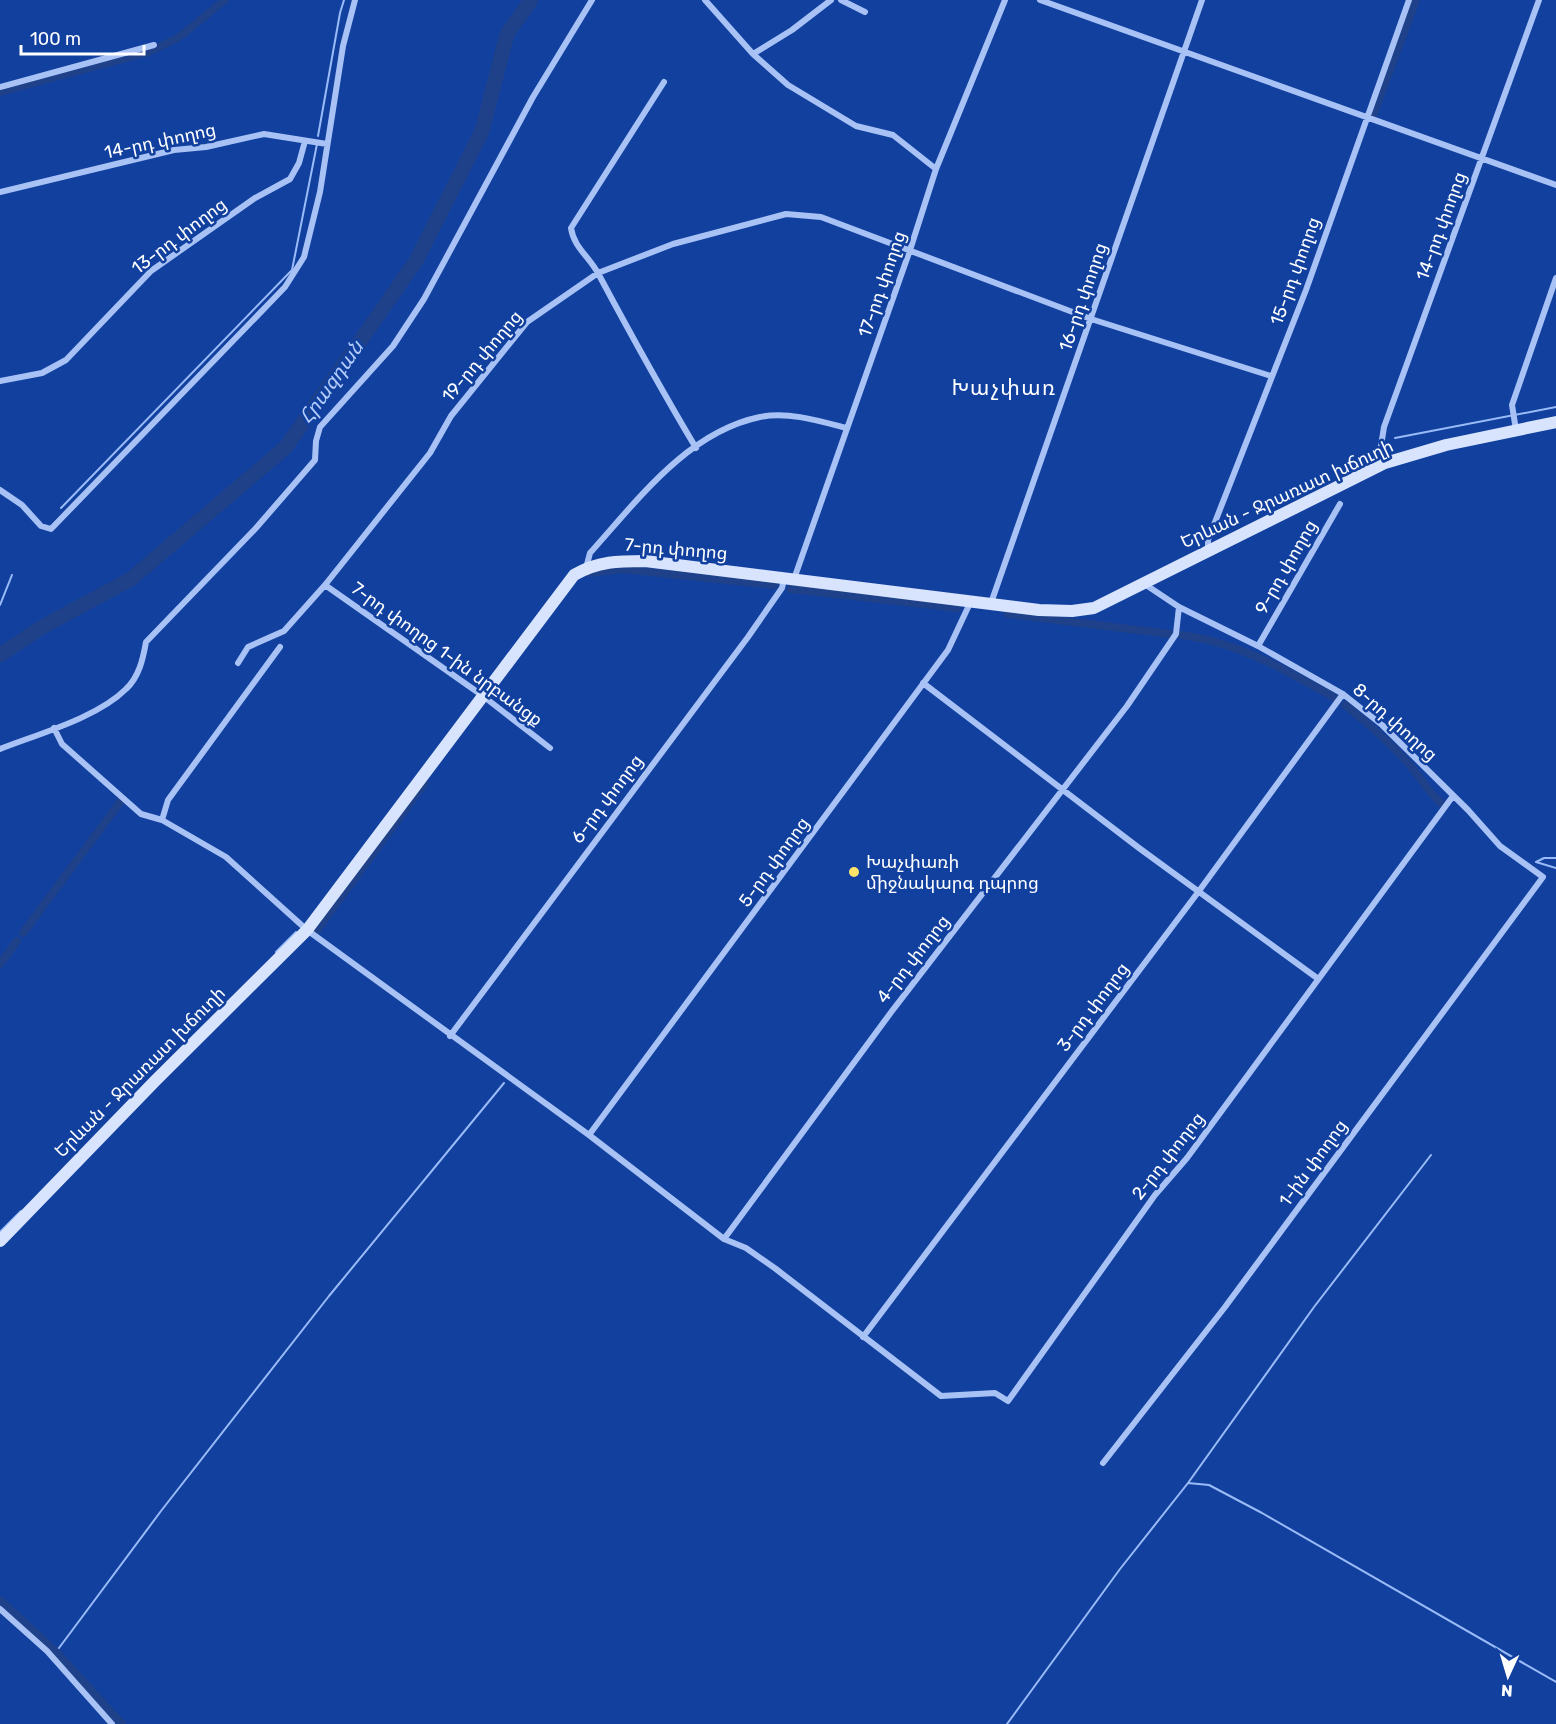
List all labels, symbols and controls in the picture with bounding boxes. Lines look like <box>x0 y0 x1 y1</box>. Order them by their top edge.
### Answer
scale bar <box>21 18 144 56</box>
text: 100 m <box>30 28 81 50</box>
street label: 14-րդ փողոց <box>102 118 218 164</box>
street label: 14-րդ փողոց <box>1411 169 1471 283</box>
street label: 13-րդ փողոց <box>127 193 231 279</box>
street label: 15-րդ փողոց <box>1265 214 1325 328</box>
street label: 17-րդ փողոց <box>854 228 910 340</box>
street label: 16-րդ փողոց <box>1054 240 1112 354</box>
street label: 19-րդ փողոց <box>437 306 527 406</box>
water label: Հրազդան <box>294 335 369 428</box>
district label: Խաչփառ <box>951 375 1057 400</box>
street label: Երևան - Ջրառատ խճուղի <box>1177 435 1397 553</box>
street label: 9-րդ փողոց <box>1250 516 1322 618</box>
street label: 7-րդ փողոց <box>624 534 728 564</box>
street label: 7-րդ փողոց 1-ին նրբանցք <box>347 577 547 731</box>
street label: 8-րդ փողոց <box>1348 678 1442 766</box>
street label: 6-րդ փողոց <box>566 750 648 848</box>
street label: 5-րդ փողոց <box>734 813 814 911</box>
place label: Խաչփառի միջնակարգ դպրոց <box>866 851 1039 894</box>
marker: Խաչփառի միջնակարգ դպրոց <box>847 865 861 879</box>
street label: 4-րդ փողոց <box>872 910 954 1008</box>
street label: 3-րդ փողոց <box>1052 958 1134 1056</box>
street label: Երևան - Ջրառատ խճուղի <box>50 982 230 1162</box>
street label: 2-րդ փողոց <box>1127 1108 1209 1204</box>
street label: 1-ին փողոց <box>1274 1115 1352 1211</box>
north arrow <box>1478 1646 1538 1706</box>
text: N <box>1501 1681 1513 1700</box>

